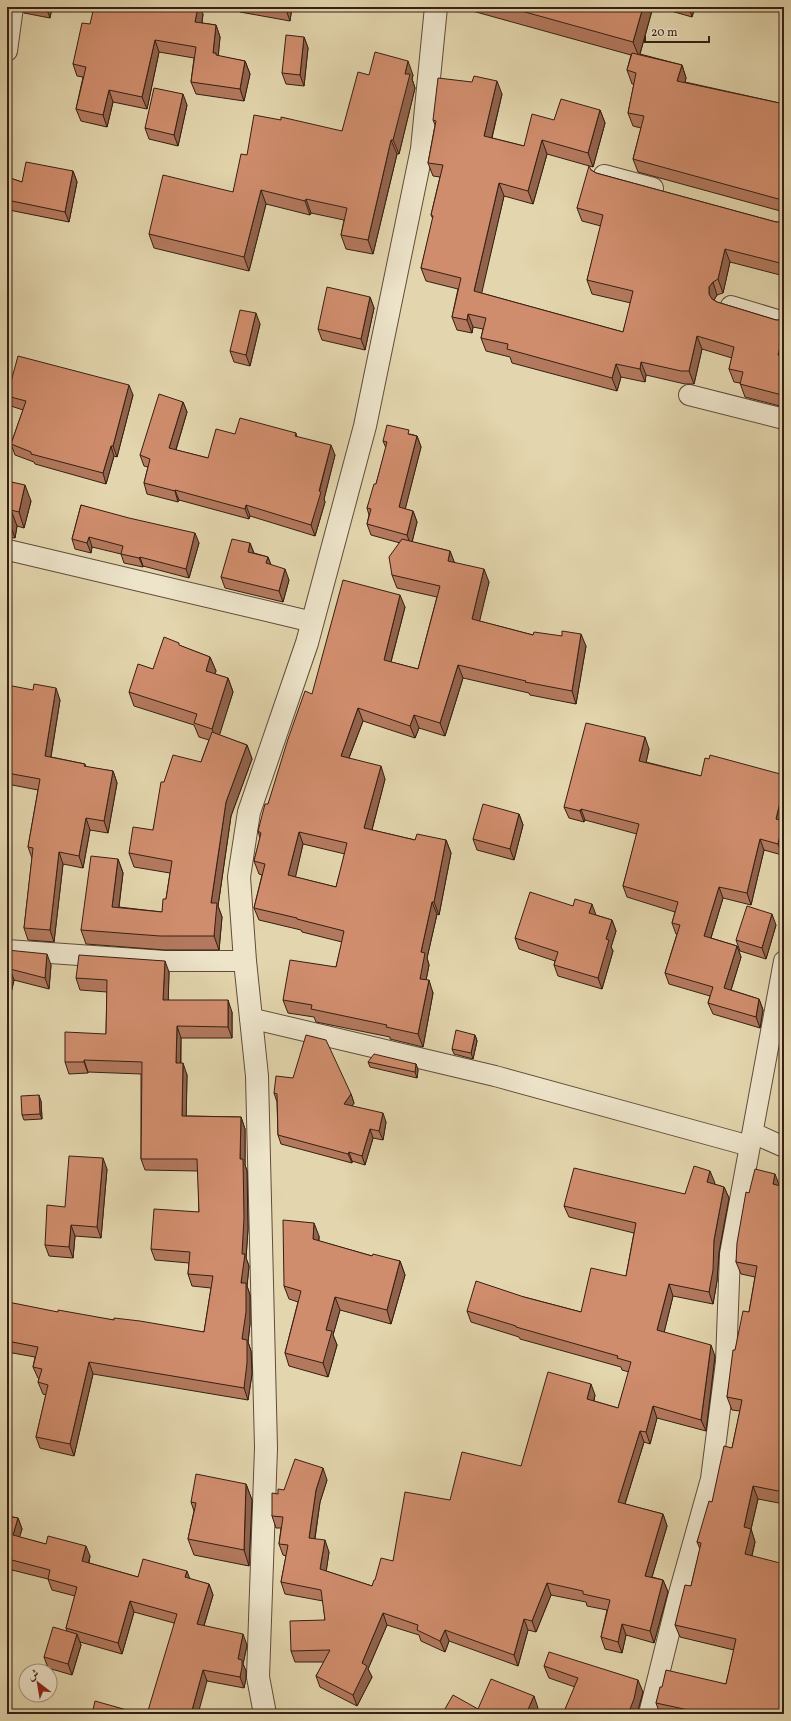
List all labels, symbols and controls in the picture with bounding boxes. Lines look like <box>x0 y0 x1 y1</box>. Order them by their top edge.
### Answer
scale bar <box>645 18 709 44</box>
text: 20 m <box>651 25 678 41</box>
north arrow <box>18 1663 58 1703</box>
text: ش <box>25 1666 42 1685</box>

